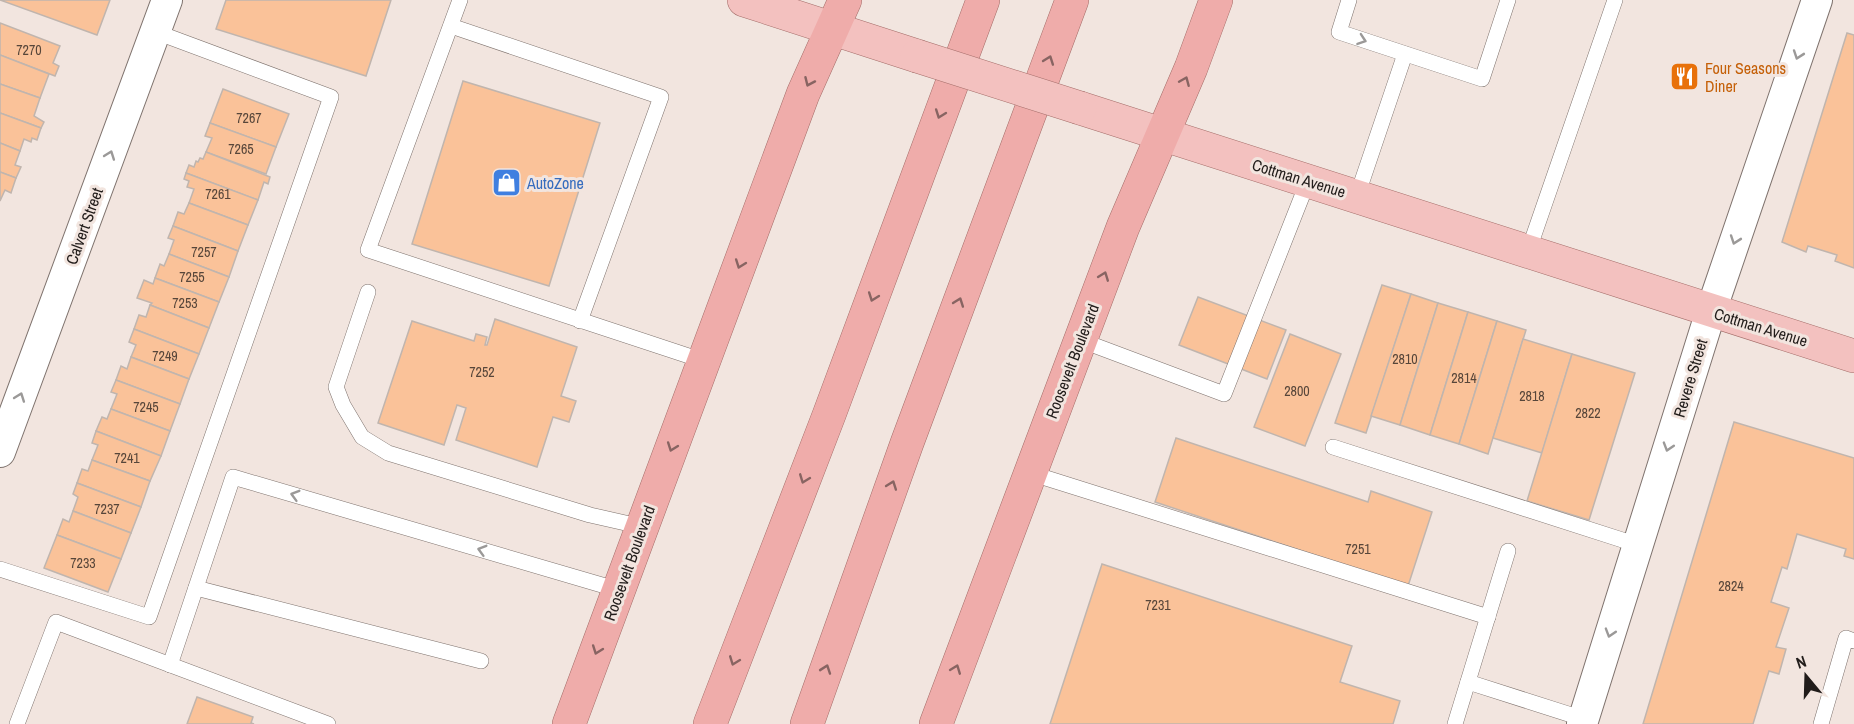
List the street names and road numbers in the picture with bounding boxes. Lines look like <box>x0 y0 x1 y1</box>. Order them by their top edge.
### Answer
street label: Cottman Avenue <box>1250 153 1348 203</box>
street label: Calvert Street <box>60 184 108 267</box>
street label: Roosevelt Boulevard <box>1040 301 1104 421</box>
street label: Cottman Avenue <box>1712 302 1810 352</box>
street label: Revere Street <box>1668 336 1712 420</box>
street label: Roosevelt Boulevard <box>598 502 660 624</box>

